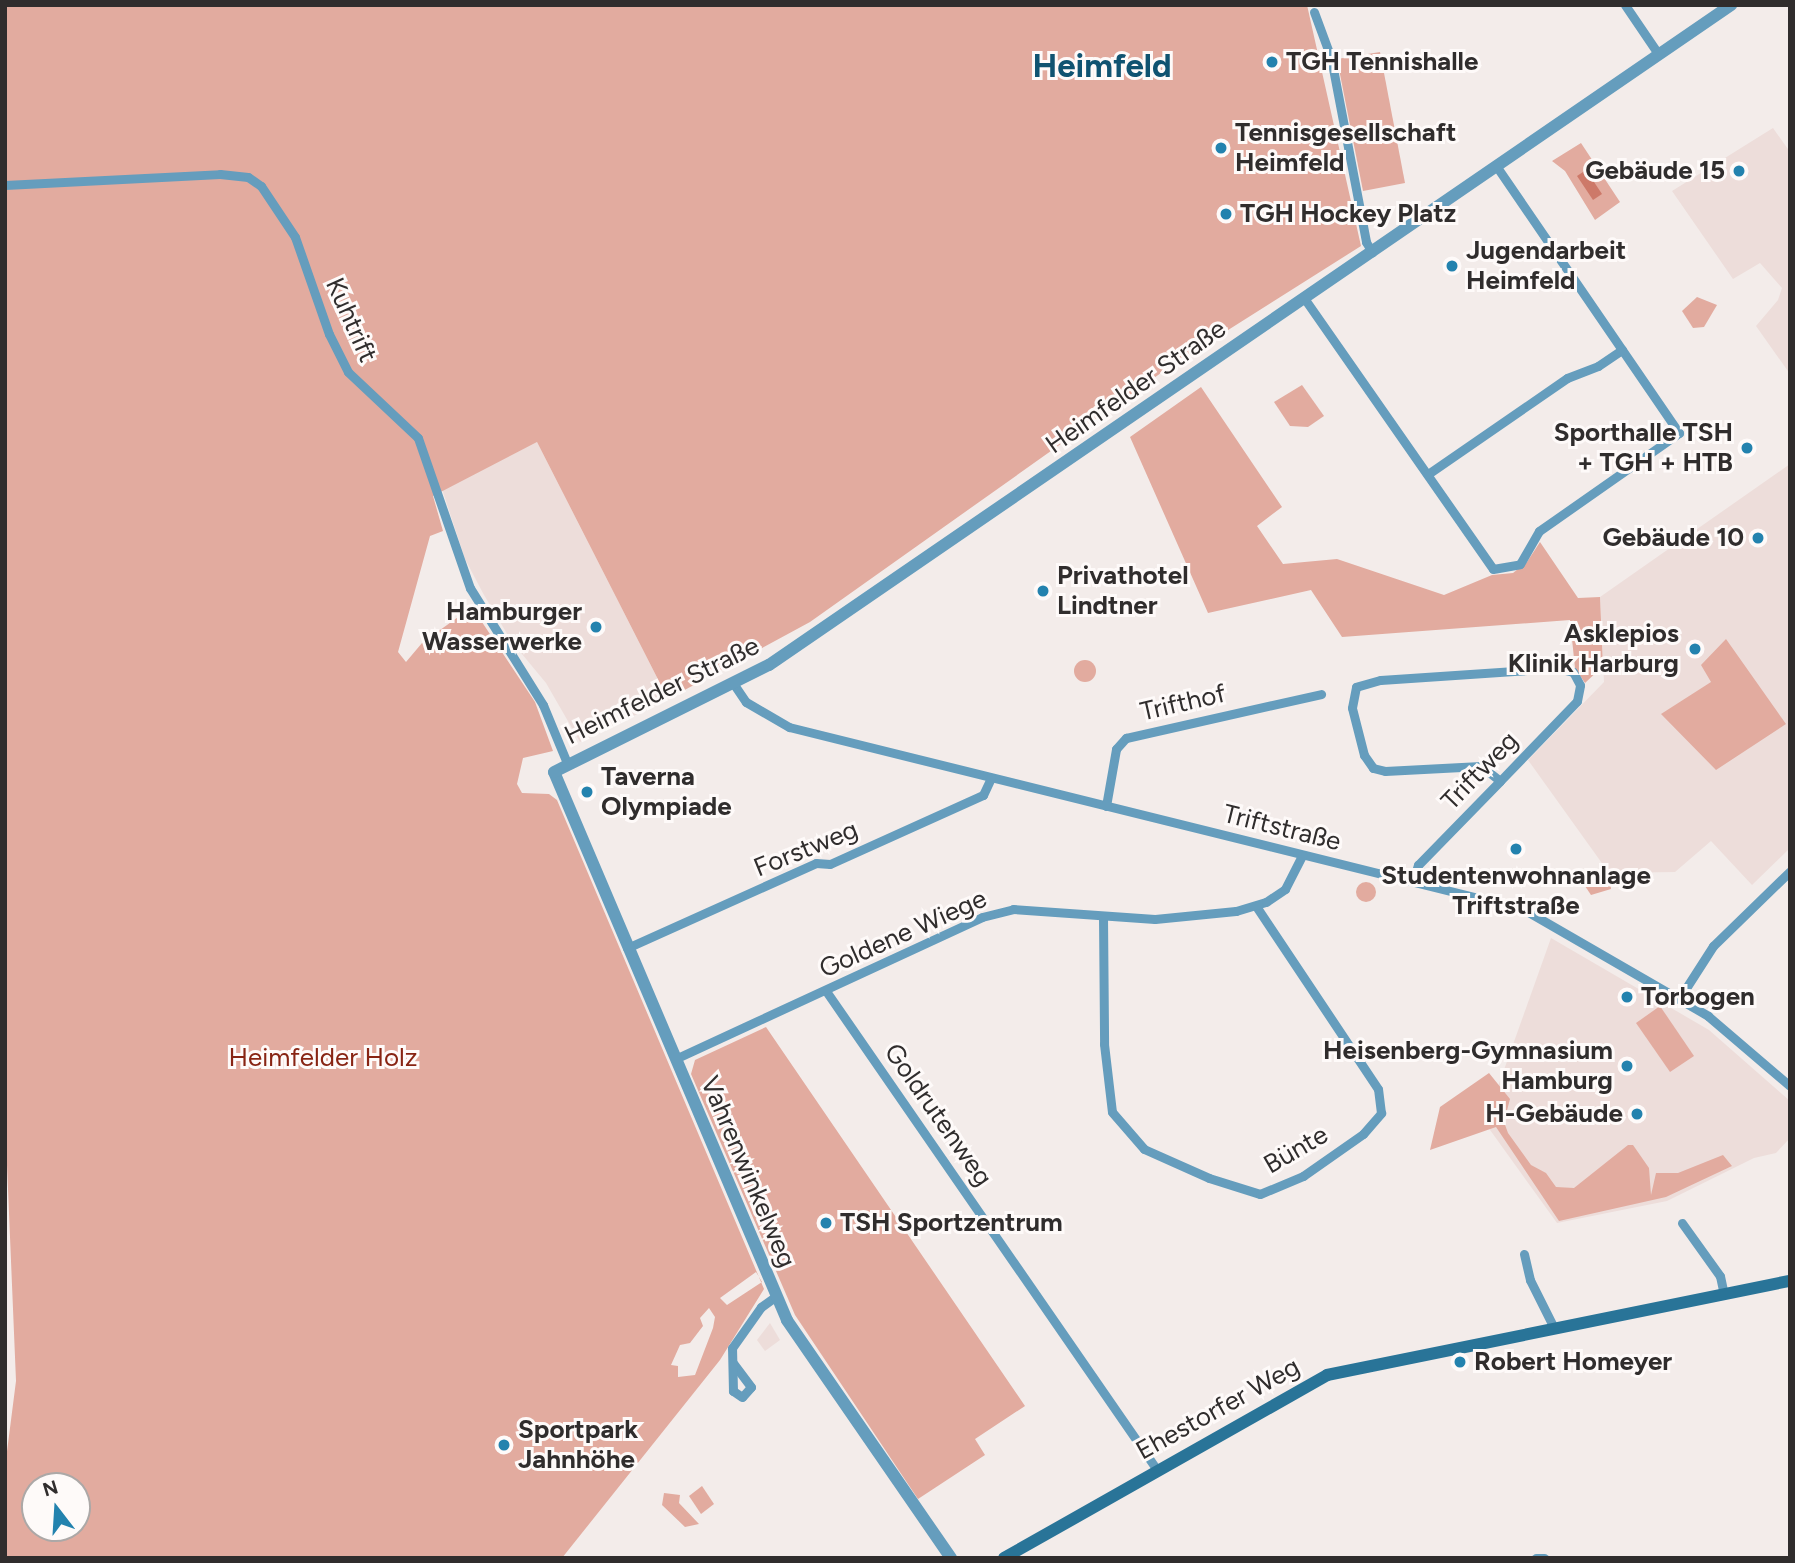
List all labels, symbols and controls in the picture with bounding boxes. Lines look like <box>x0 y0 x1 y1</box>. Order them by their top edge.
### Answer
district label: Heimfeld <box>1032 46 1172 86</box>
place label: TGH Tennishalle <box>1286 46 1478 78</box>
marker: TGH Tennishalle <box>1264 54 1280 70</box>
place label: Tennisgesellschaft Heimfeld <box>1235 117 1456 178</box>
marker: Tennisgesellschaft Heimfeld <box>1213 140 1229 156</box>
place label: Gebäude 15 <box>1585 155 1725 187</box>
marker: Gebäude 15 <box>1731 163 1747 179</box>
place label: TGH Hockey Platz <box>1240 198 1456 230</box>
marker: TGH Hockey Platz <box>1218 206 1234 222</box>
place label: Jugendarbeit Heimfeld <box>1466 235 1626 296</box>
marker: Jugendarbeit Heimfeld <box>1444 258 1460 274</box>
street label: Kuhtrift <box>319 273 383 367</box>
street label: Heimfelder Straße <box>1040 313 1232 461</box>
place label: Sporthalle TSH + TGH + HTB <box>1554 417 1733 478</box>
marker: Sporthalle TSH + TGH + HTB <box>1739 440 1755 456</box>
place label: Gebäude 10 <box>1602 522 1744 554</box>
marker: Gebäude 10 <box>1750 530 1766 546</box>
place label: Privathotel Lindtner <box>1057 560 1189 622</box>
marker: Privathotel Lindtner <box>1035 583 1051 599</box>
place label: Hamburger Wasserwerke <box>422 596 582 658</box>
place label: Asklepios Klinik Harburg <box>1508 618 1679 680</box>
marker: Hamburger Wasserwerke <box>588 619 604 635</box>
street label: Heimfelder Straße <box>560 630 764 752</box>
marker: Asklepios Klinik Harburg <box>1685 639 1705 659</box>
street label: Trifthof <box>1137 678 1229 728</box>
street label: Triftweg <box>1435 725 1525 817</box>
place label: Taverna Olympiade <box>601 761 732 822</box>
marker: Taverna Olympiade <box>579 784 595 800</box>
street label: Triftstraße <box>1220 798 1344 858</box>
street label: Forstweg <box>749 814 863 884</box>
marker: Studentenwohnanlage Triftstraße <box>1508 841 1524 857</box>
place label: Studentenwohnanlage Triftstraße <box>1381 860 1651 922</box>
street label: Goldene Wiege <box>815 883 991 985</box>
place label: Torbogen <box>1641 981 1755 1013</box>
marker: Torbogen <box>1619 989 1635 1005</box>
place label: Heisenberg-Gymnasium Hamburg <box>1323 1035 1613 1096</box>
street label: Goldrutenweg <box>877 1038 999 1192</box>
park label: Heimfelder Holz <box>228 1042 418 1074</box>
marker: Heisenberg-Gymnasium Hamburg <box>1619 1058 1635 1074</box>
street label: Vahrenwinkelweg <box>694 1072 802 1272</box>
place label: H-Gebäude <box>1485 1098 1623 1130</box>
marker: H-Gebäude <box>1629 1106 1645 1122</box>
street label: Bünte <box>1258 1119 1334 1181</box>
place label: TSH Sportzentrum <box>840 1207 1063 1239</box>
marker: TSH Sportzentrum <box>818 1215 834 1231</box>
place label: Robert Homeyer <box>1474 1346 1672 1378</box>
street label: Ehestorfer Weg <box>1131 1351 1305 1467</box>
marker: Robert Homeyer <box>1452 1354 1468 1370</box>
place label: Sportpark Jahnhöhe <box>518 1414 638 1476</box>
marker: Sportpark Jahnhöhe <box>496 1437 512 1453</box>
north arrow <box>21 1472 91 1542</box>
text: N <box>40 1475 61 1501</box>

